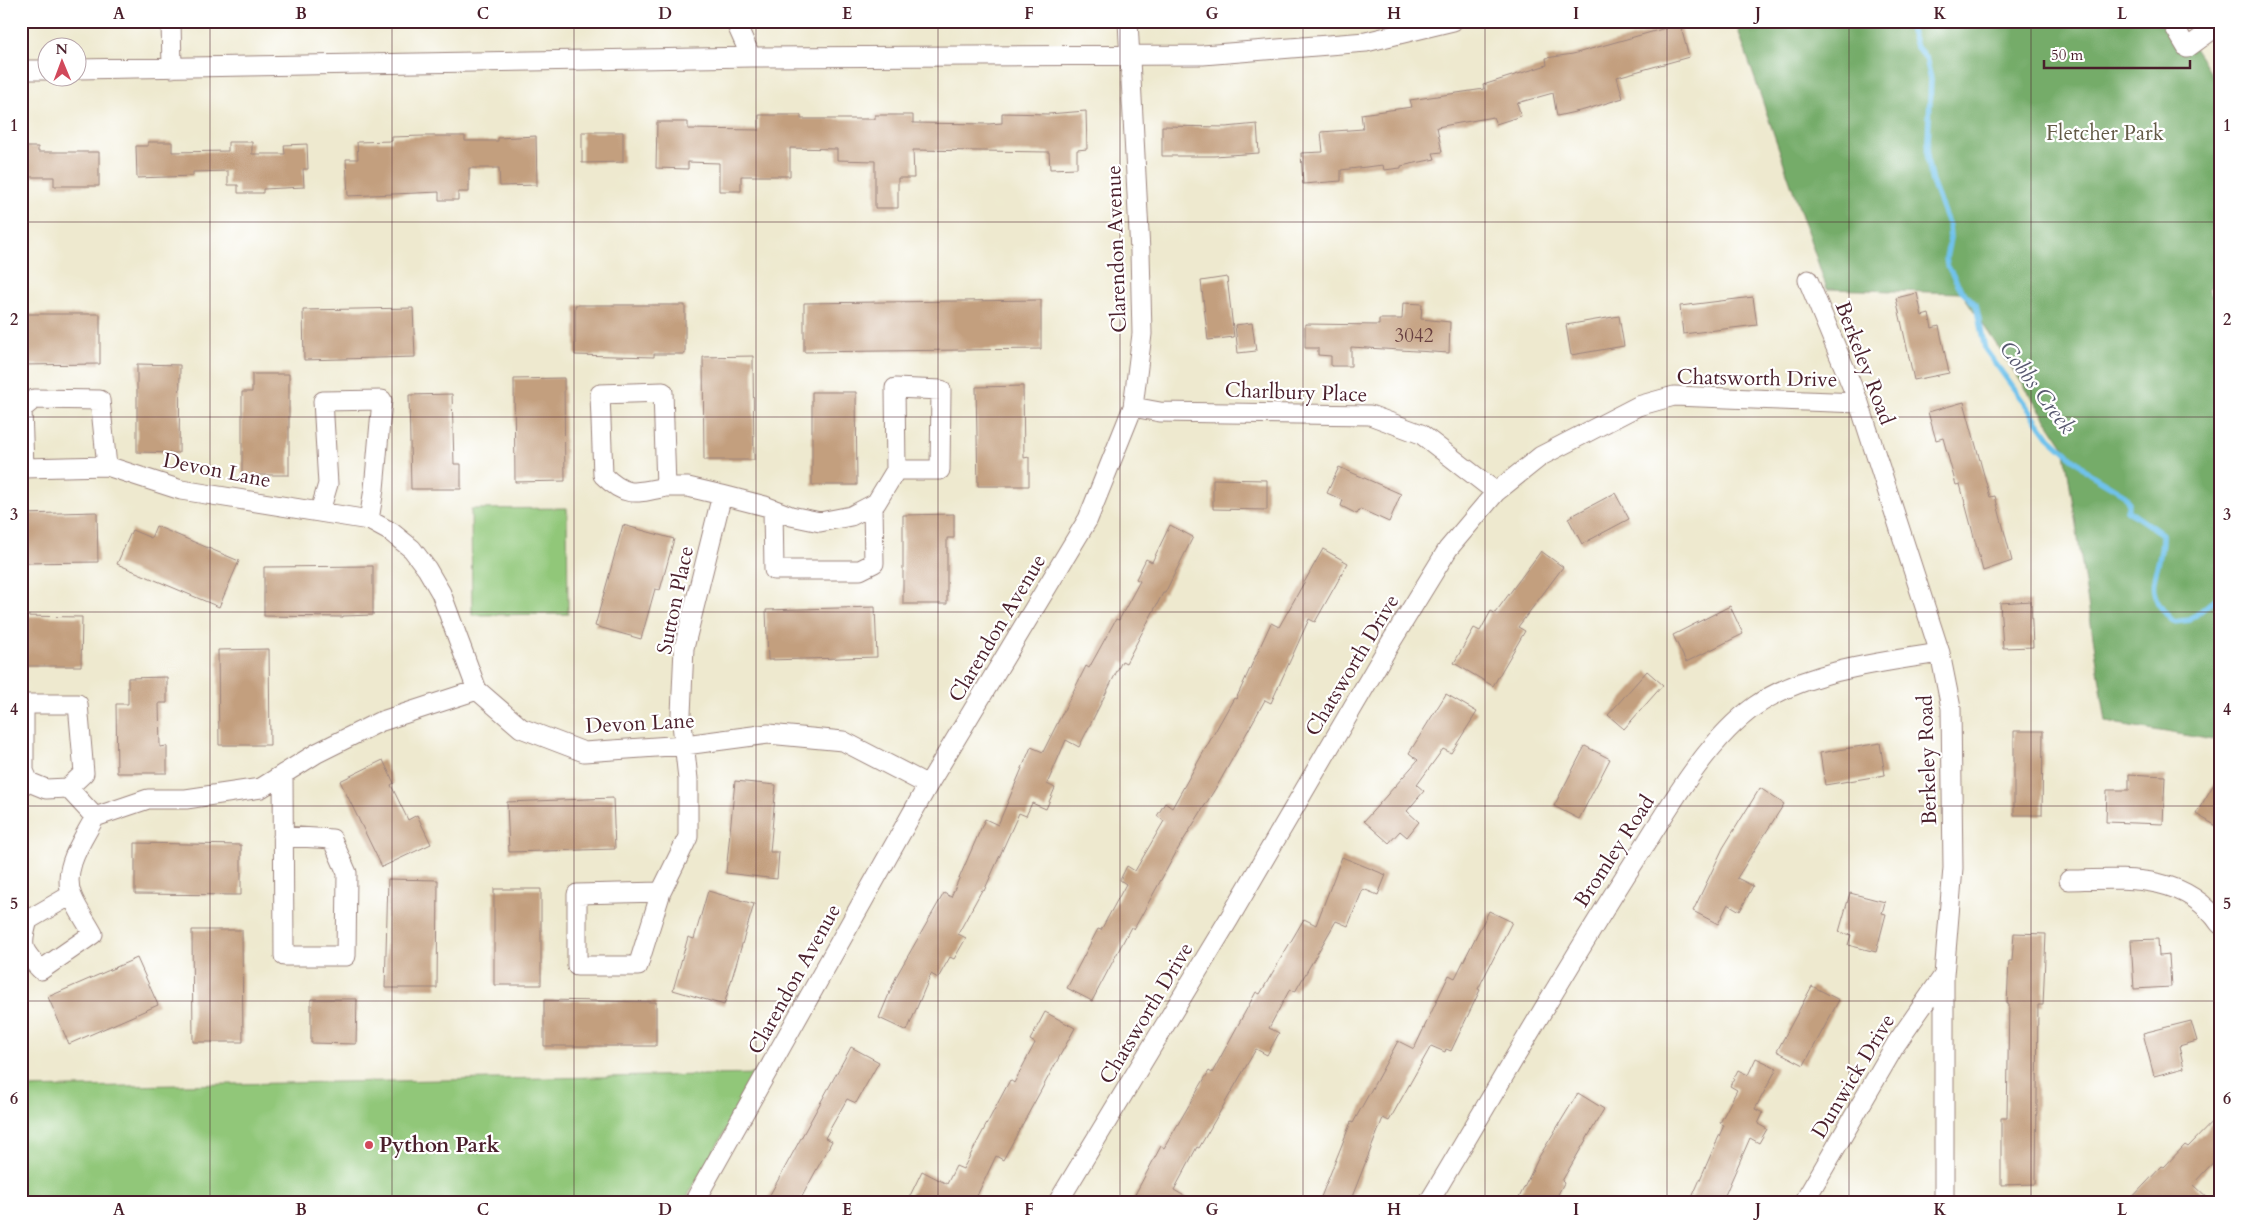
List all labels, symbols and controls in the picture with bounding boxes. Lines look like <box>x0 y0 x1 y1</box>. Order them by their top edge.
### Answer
text: A <box>113 3 125 25</box>
text: B <box>295 3 307 25</box>
text: C <box>477 3 489 25</box>
text: D <box>658 3 672 25</box>
text: E <box>842 3 852 25</box>
text: F <box>1024 3 1034 25</box>
text: G <box>1205 3 1219 25</box>
text: H <box>1387 3 1401 25</box>
text: I <box>1573 3 1579 25</box>
text: J <box>1753 3 1761 25</box>
text: K <box>1934 3 1947 25</box>
text: L <box>2117 3 2128 25</box>
north arrow <box>38 38 88 88</box>
scale bar <box>2044 38 2190 70</box>
text: N <box>56 40 68 59</box>
text: 50 m <box>2051 45 2083 65</box>
text: 1 <box>10 115 18 137</box>
text: 1 <box>2223 115 2231 137</box>
park label: Fletcher Park <box>2046 119 2165 148</box>
street label: Clarendon Avenue <box>1099 165 1134 333</box>
street label: Berkeley Road <box>1828 297 1901 429</box>
text: 2 <box>10 309 18 331</box>
text: 2 <box>2223 309 2231 331</box>
house number: 3042 <box>1395 323 1434 349</box>
water label: Cobbs Creek <box>1992 335 2082 440</box>
street label: Chatsworth Drive <box>1676 363 1838 394</box>
street label: Charlbury Place <box>1224 376 1368 409</box>
street label: Devon Lane <box>160 446 273 495</box>
text: 3 <box>10 504 18 526</box>
text: 3 <box>2223 504 2231 526</box>
street label: Sutton Place <box>650 543 701 657</box>
street label: Clarendon Avenue <box>942 549 1053 708</box>
street label: Chatsworth Drive <box>1299 589 1406 742</box>
street label: Berkeley Road <box>1911 695 1944 825</box>
text: 4 <box>10 699 18 721</box>
text: 4 <box>2223 699 2231 721</box>
street label: Devon Lane <box>585 706 695 741</box>
street label: Bromley Road <box>1567 789 1662 913</box>
text: 5 <box>10 893 18 915</box>
text: 5 <box>2223 893 2231 915</box>
street label: Clarendon Avenue <box>741 899 848 1060</box>
street label: Chatsworth Drive <box>1093 937 1200 1090</box>
street label: Dunwick Drive <box>1805 1009 1902 1144</box>
text: 6 <box>10 1088 18 1110</box>
text: 6 <box>2223 1088 2231 1110</box>
place label: Python Park <box>379 1131 499 1160</box>
marker: Python Park <box>363 1139 375 1151</box>
text: A <box>113 1199 125 1221</box>
text: B <box>295 1199 307 1221</box>
text: C <box>477 1199 489 1221</box>
text: D <box>658 1199 672 1221</box>
text: E <box>842 1199 852 1221</box>
text: F <box>1024 1199 1034 1221</box>
text: G <box>1205 1199 1219 1221</box>
text: H <box>1387 1199 1401 1221</box>
text: I <box>1573 1199 1579 1221</box>
text: J <box>1753 1199 1761 1221</box>
text: K <box>1934 1199 1947 1221</box>
text: L <box>2117 1199 2128 1221</box>

